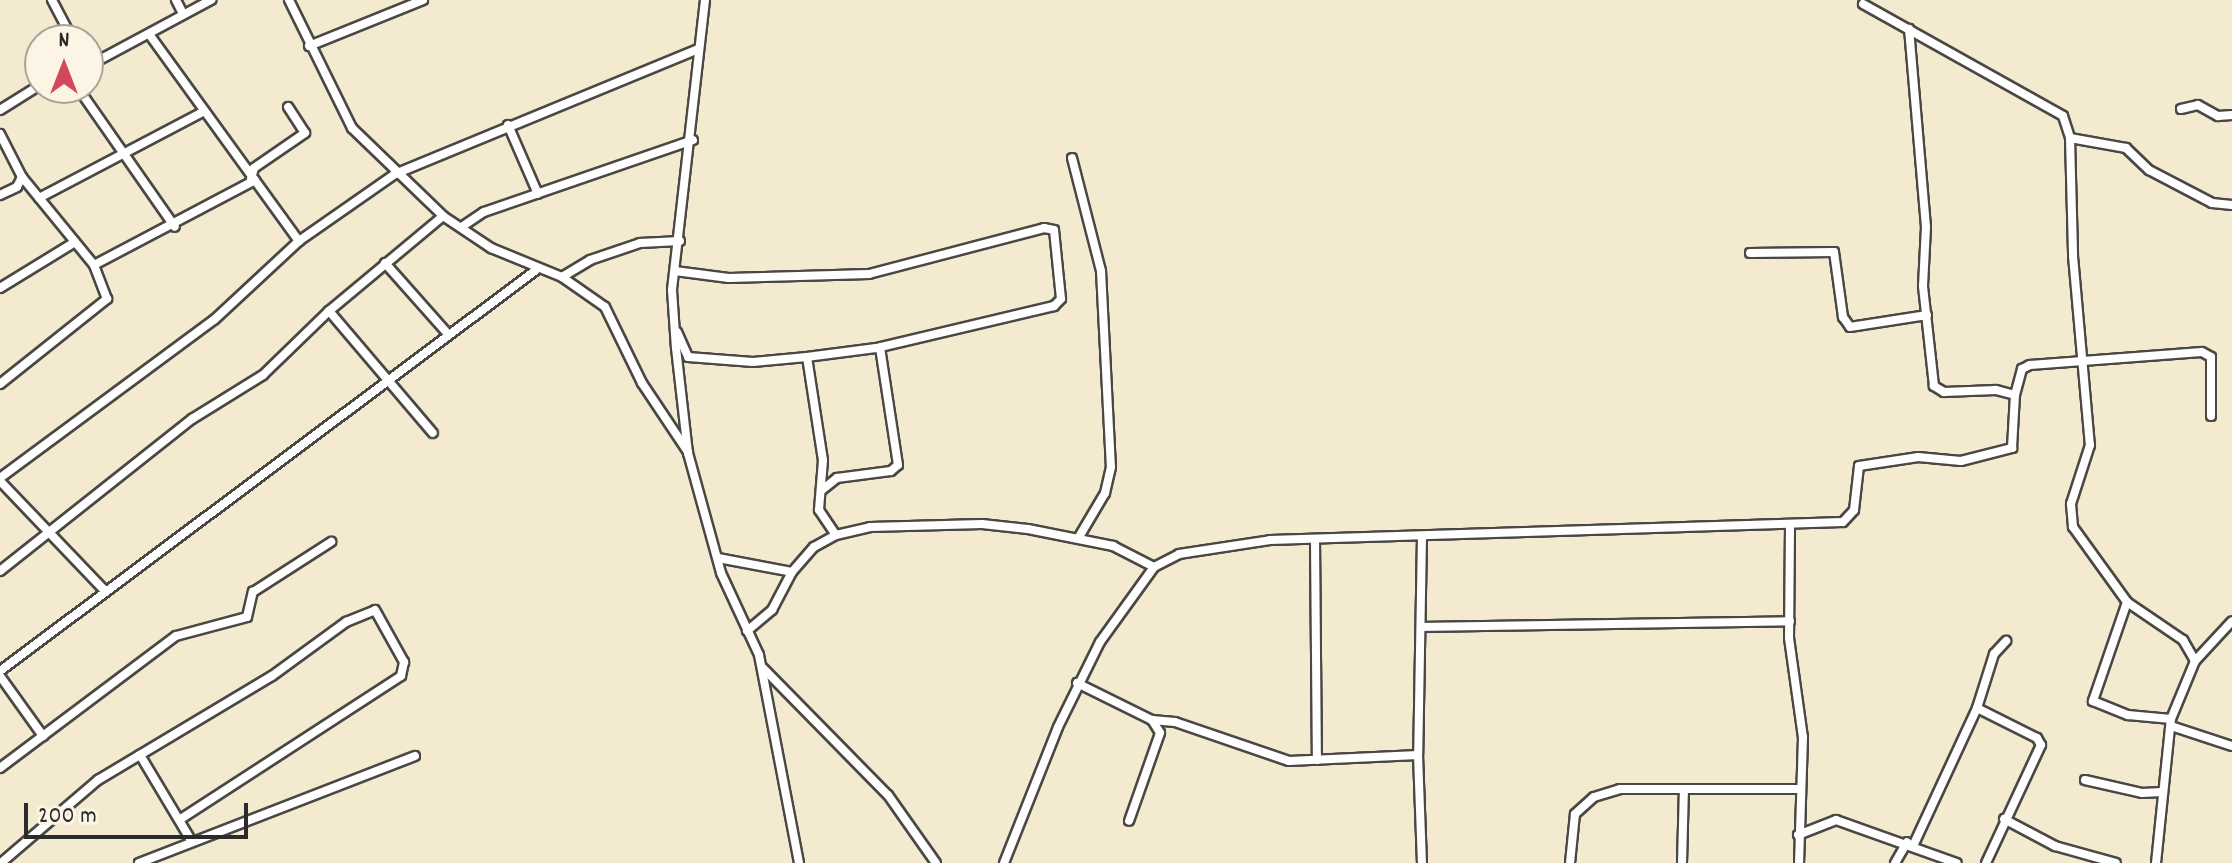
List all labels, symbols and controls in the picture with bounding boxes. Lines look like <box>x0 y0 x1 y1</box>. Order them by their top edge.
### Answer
north arrow <box>24 24 104 104</box>
text: N <box>59 26 69 57</box>
scale bar <box>28 787 252 837</box>
text: 200 m <box>38 800 97 834</box>

